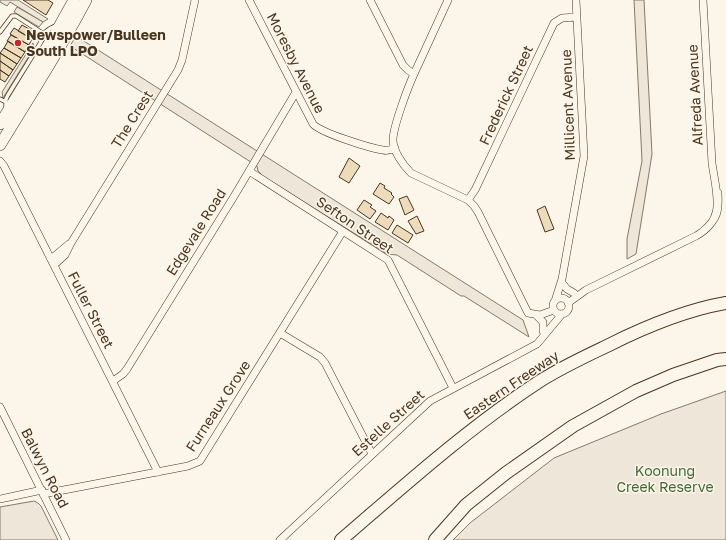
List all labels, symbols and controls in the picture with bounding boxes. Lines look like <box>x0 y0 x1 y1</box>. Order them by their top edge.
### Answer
street label: Moresby Avenue <box>264 10 329 116</box>
place label: Newspower/Bulleen South LPO <box>26 26 166 59</box>
marker: Newspower/Bulleen South LPO <box>13 38 23 48</box>
street label: Frederick Street <box>475 42 536 147</box>
street label: Alfreda Avenue <box>683 44 706 146</box>
street label: Millicent Avenue <box>557 49 578 161</box>
street label: The Crest <box>107 87 156 151</box>
street label: Edgevale Road <box>162 185 229 278</box>
street label: Sefton Street <box>313 192 397 257</box>
street label: Fuller Street <box>65 268 118 351</box>
street label: Eastern Freeway <box>460 346 562 423</box>
street label: Furneaux Grove <box>182 357 253 455</box>
street label: Estelle Street <box>348 386 427 460</box>
street label: Balwyn Road <box>18 425 73 511</box>
park label: Koonung Creek Reserve <box>616 462 714 495</box>

